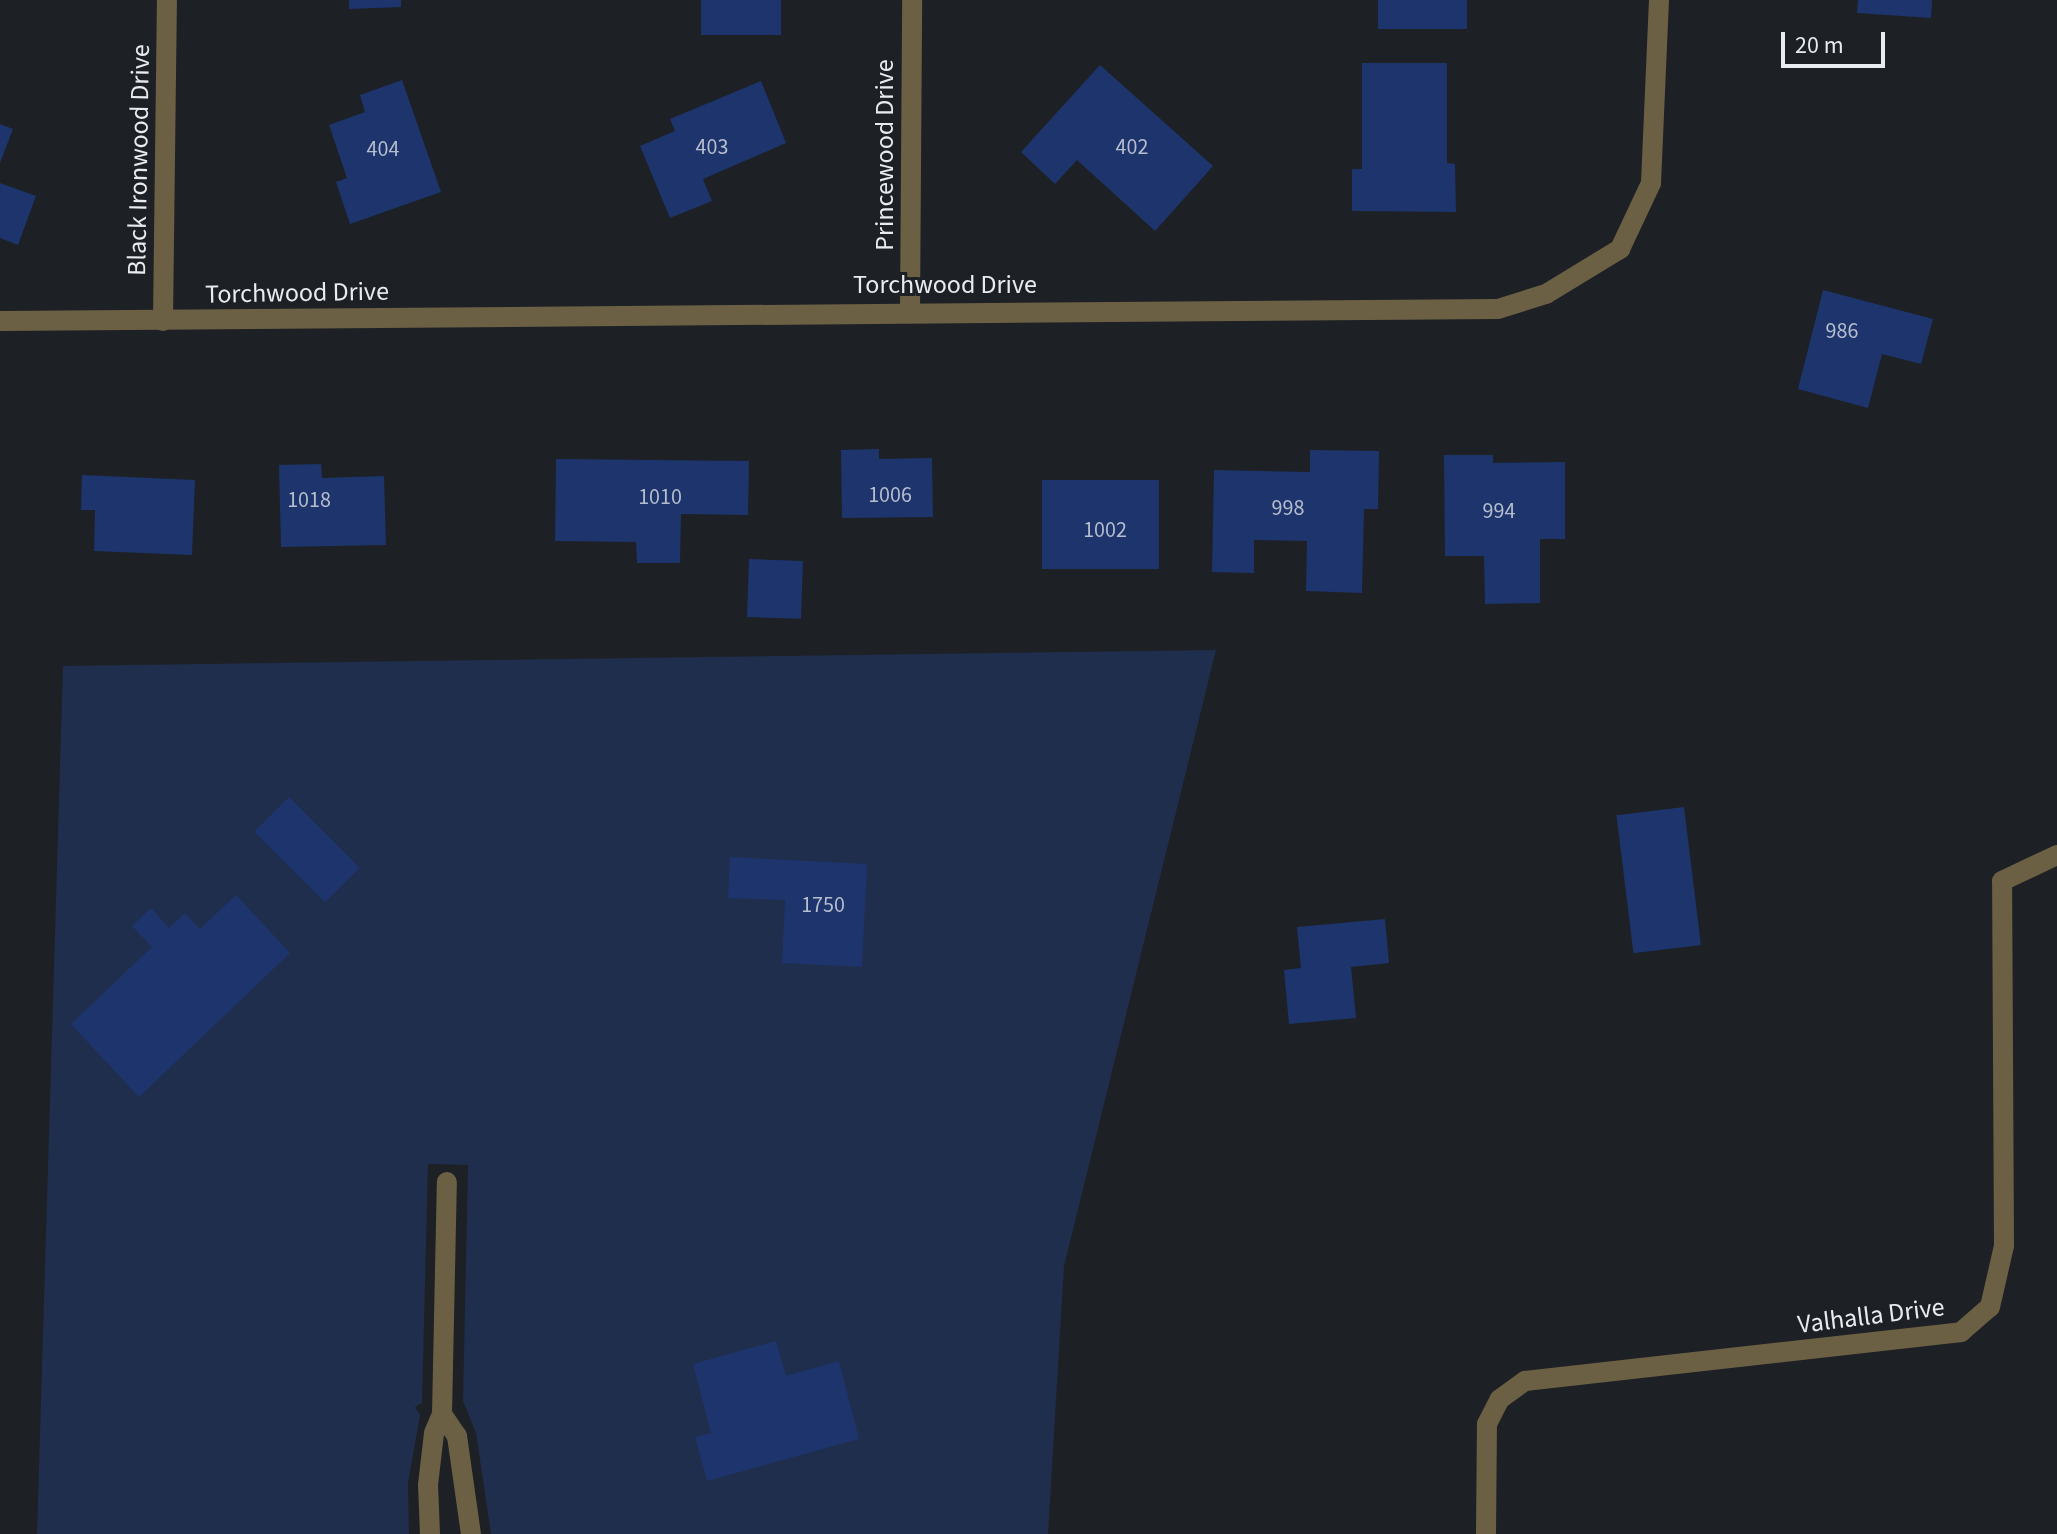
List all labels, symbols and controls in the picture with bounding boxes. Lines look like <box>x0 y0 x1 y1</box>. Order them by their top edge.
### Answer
scale bar <box>1785 16 1889 66</box>
text: 20 m <box>1795 28 1844 63</box>
street label: Black Ironwood Drive <box>121 44 157 276</box>
street label: Princewood Drive <box>869 59 901 251</box>
house number: 403 <box>696 135 728 161</box>
house number: 402 <box>1116 135 1148 161</box>
house number: 404 <box>367 137 399 163</box>
street label: Torchwood Drive <box>853 269 1037 301</box>
street label: Torchwood Drive <box>205 276 389 310</box>
house number: 986 <box>1826 319 1858 345</box>
house number: 1006 <box>868 483 912 509</box>
house number: 1010 <box>638 485 682 511</box>
house number: 1018 <box>287 488 331 514</box>
house number: 998 <box>1272 496 1304 522</box>
house number: 994 <box>1483 499 1515 525</box>
house number: 1002 <box>1083 518 1127 544</box>
house number: 1750 <box>801 893 845 919</box>
street label: Valhalla Drive <box>1796 1292 1946 1340</box>

